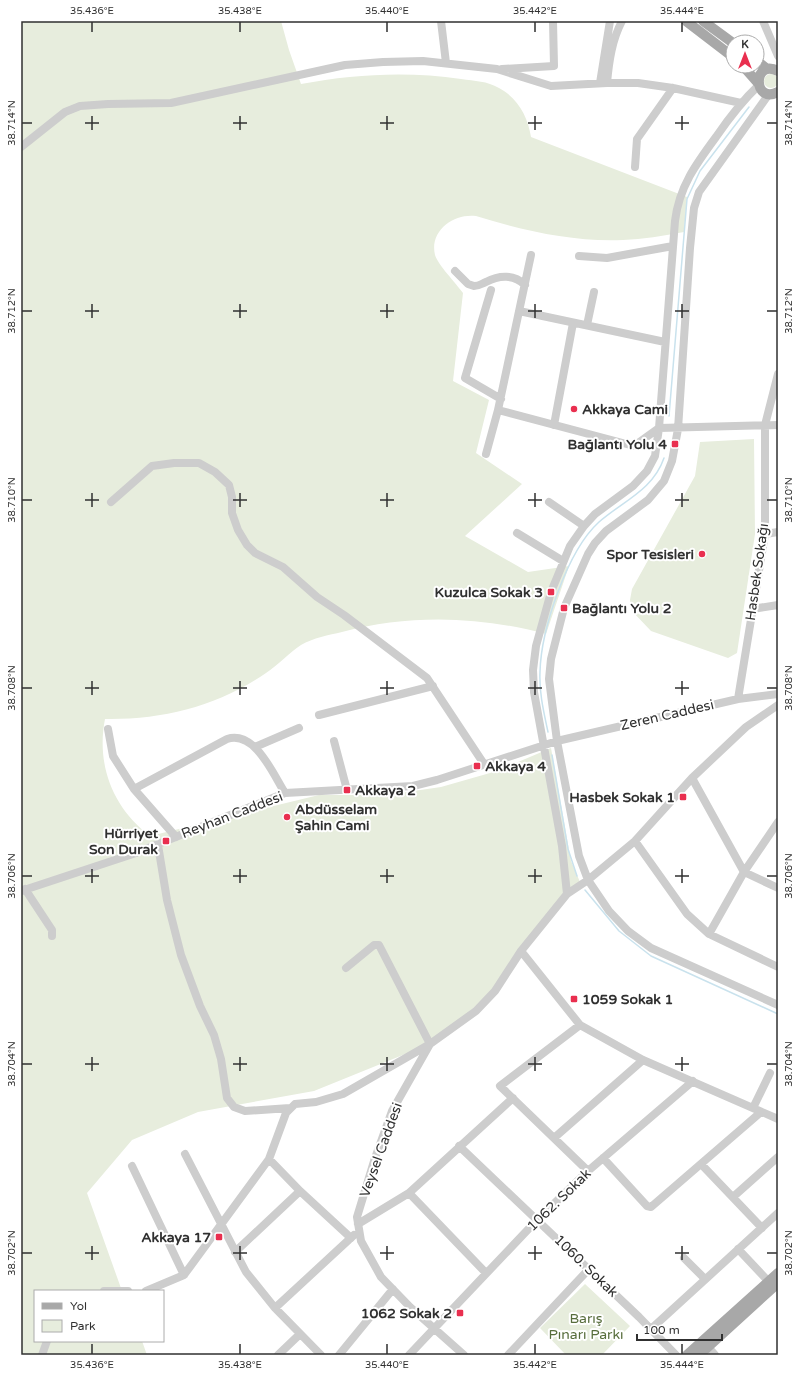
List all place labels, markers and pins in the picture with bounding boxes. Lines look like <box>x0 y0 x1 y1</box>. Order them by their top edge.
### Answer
place label: Akkaya Cami <box>582 401 668 418</box>
marker: Akkaya Cami <box>569 404 579 414</box>
place label: Bağlantı Yolu 4 <box>568 436 667 453</box>
marker: Bağlantı Yolu 4 <box>670 439 680 449</box>
place label: Spor Tesisleri <box>606 546 694 563</box>
marker: Spor Tesisleri <box>697 549 707 559</box>
place label: Kuzulca Sokak 3 <box>435 584 543 601</box>
marker: Kuzulca Sokak 3 <box>546 587 556 597</box>
place label: Bağlantı Yolu 2 <box>572 600 672 617</box>
marker: Bağlantı Yolu 2 <box>559 603 569 613</box>
place label: Akkaya 4 <box>485 758 546 775</box>
marker: Akkaya 4 <box>472 761 482 771</box>
place label: Akkaya 2 <box>355 782 416 799</box>
marker: Akkaya 2 <box>342 785 352 795</box>
place label: Hasbek Sokak 1 <box>569 789 675 806</box>
marker: Hasbek Sokak 1 <box>678 792 688 802</box>
place label: Abdüsselam Şahin Cami <box>295 801 377 834</box>
marker: Abdüsselam Şahin Cami <box>282 812 292 822</box>
place label: Hürriyet Son Durak <box>89 825 159 858</box>
marker: Hürriyet Son Durak <box>161 836 171 846</box>
place label: 1059 Sokak 1 <box>582 991 673 1008</box>
marker: 1059 Sokak 1 <box>569 994 579 1004</box>
place label: Akkaya 17 <box>141 1229 211 1246</box>
marker: Akkaya 17 <box>214 1232 224 1242</box>
place label: 1062 Sokak 2 <box>361 1305 452 1322</box>
marker: 1062 Sokak 2 <box>455 1308 465 1318</box>

